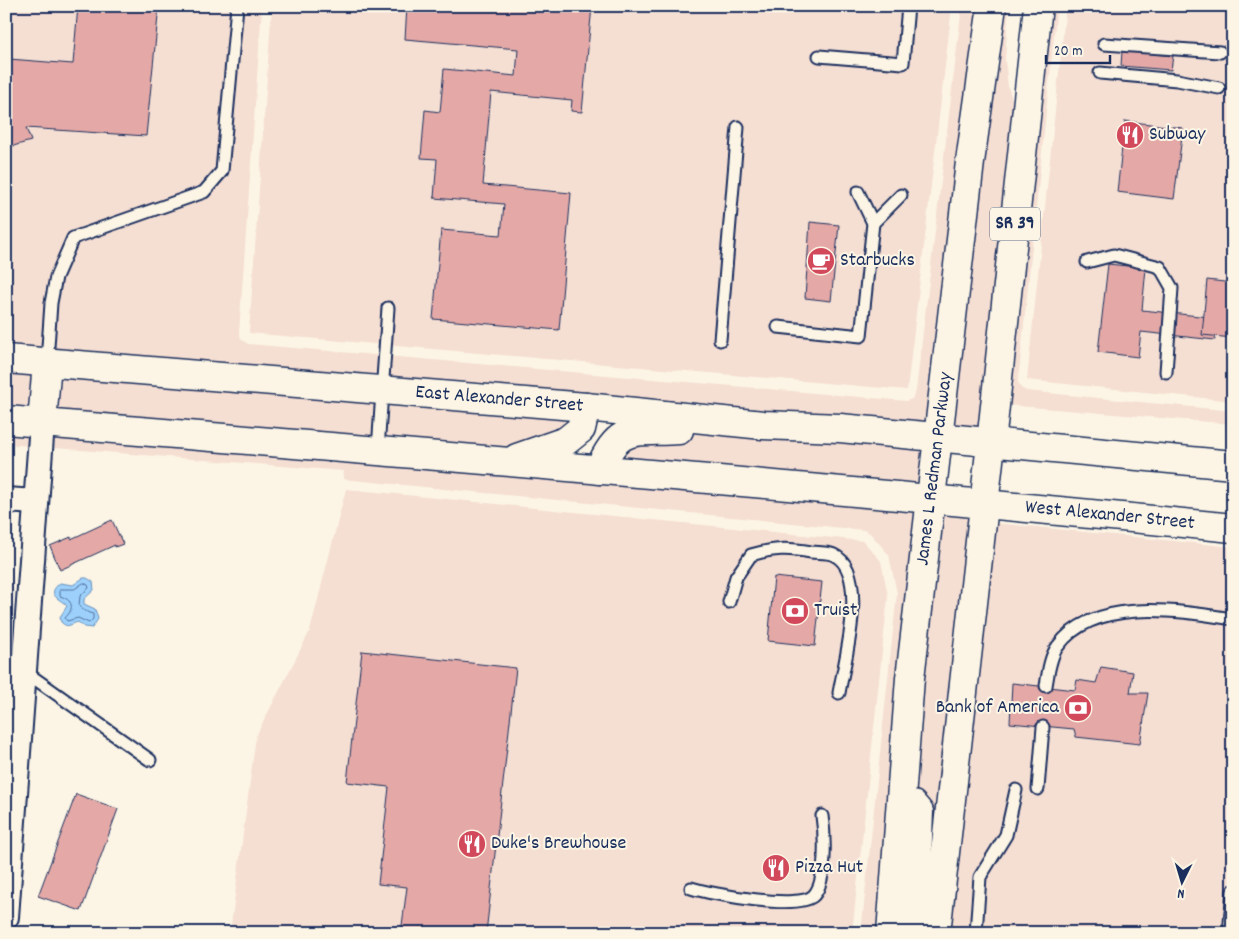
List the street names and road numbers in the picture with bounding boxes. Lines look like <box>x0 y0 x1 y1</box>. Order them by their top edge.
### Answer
road number: SR 39 <box>990 208 1040 240</box>
street label: James L Redman Parkway <box>909 370 961 567</box>
street label: East Alexander Street <box>414 379 584 421</box>
street label: West Alexander Street <box>1024 494 1196 538</box>

